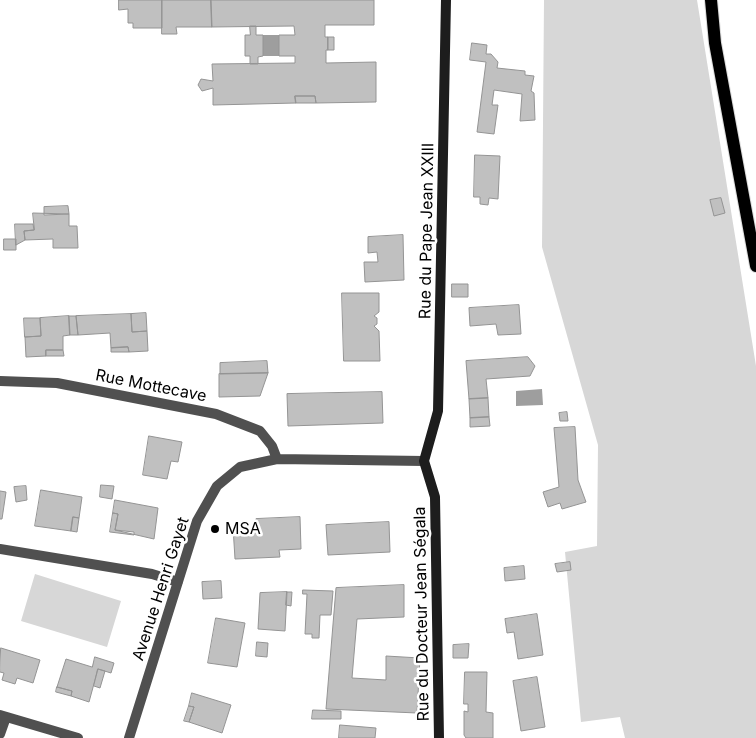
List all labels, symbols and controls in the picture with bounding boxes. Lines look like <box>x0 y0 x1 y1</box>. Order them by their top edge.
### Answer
street label: Rue du Pape Jean XXIII <box>416 143 438 319</box>
street label: Rue Mottecave <box>94 366 208 406</box>
street label: Rue du Docteur Jean Ségala <box>411 506 433 722</box>
street label: Avenue Henri Gayet <box>129 515 193 663</box>
place label: MSA <box>225 519 261 539</box>
marker: MSA <box>209 523 221 535</box>

